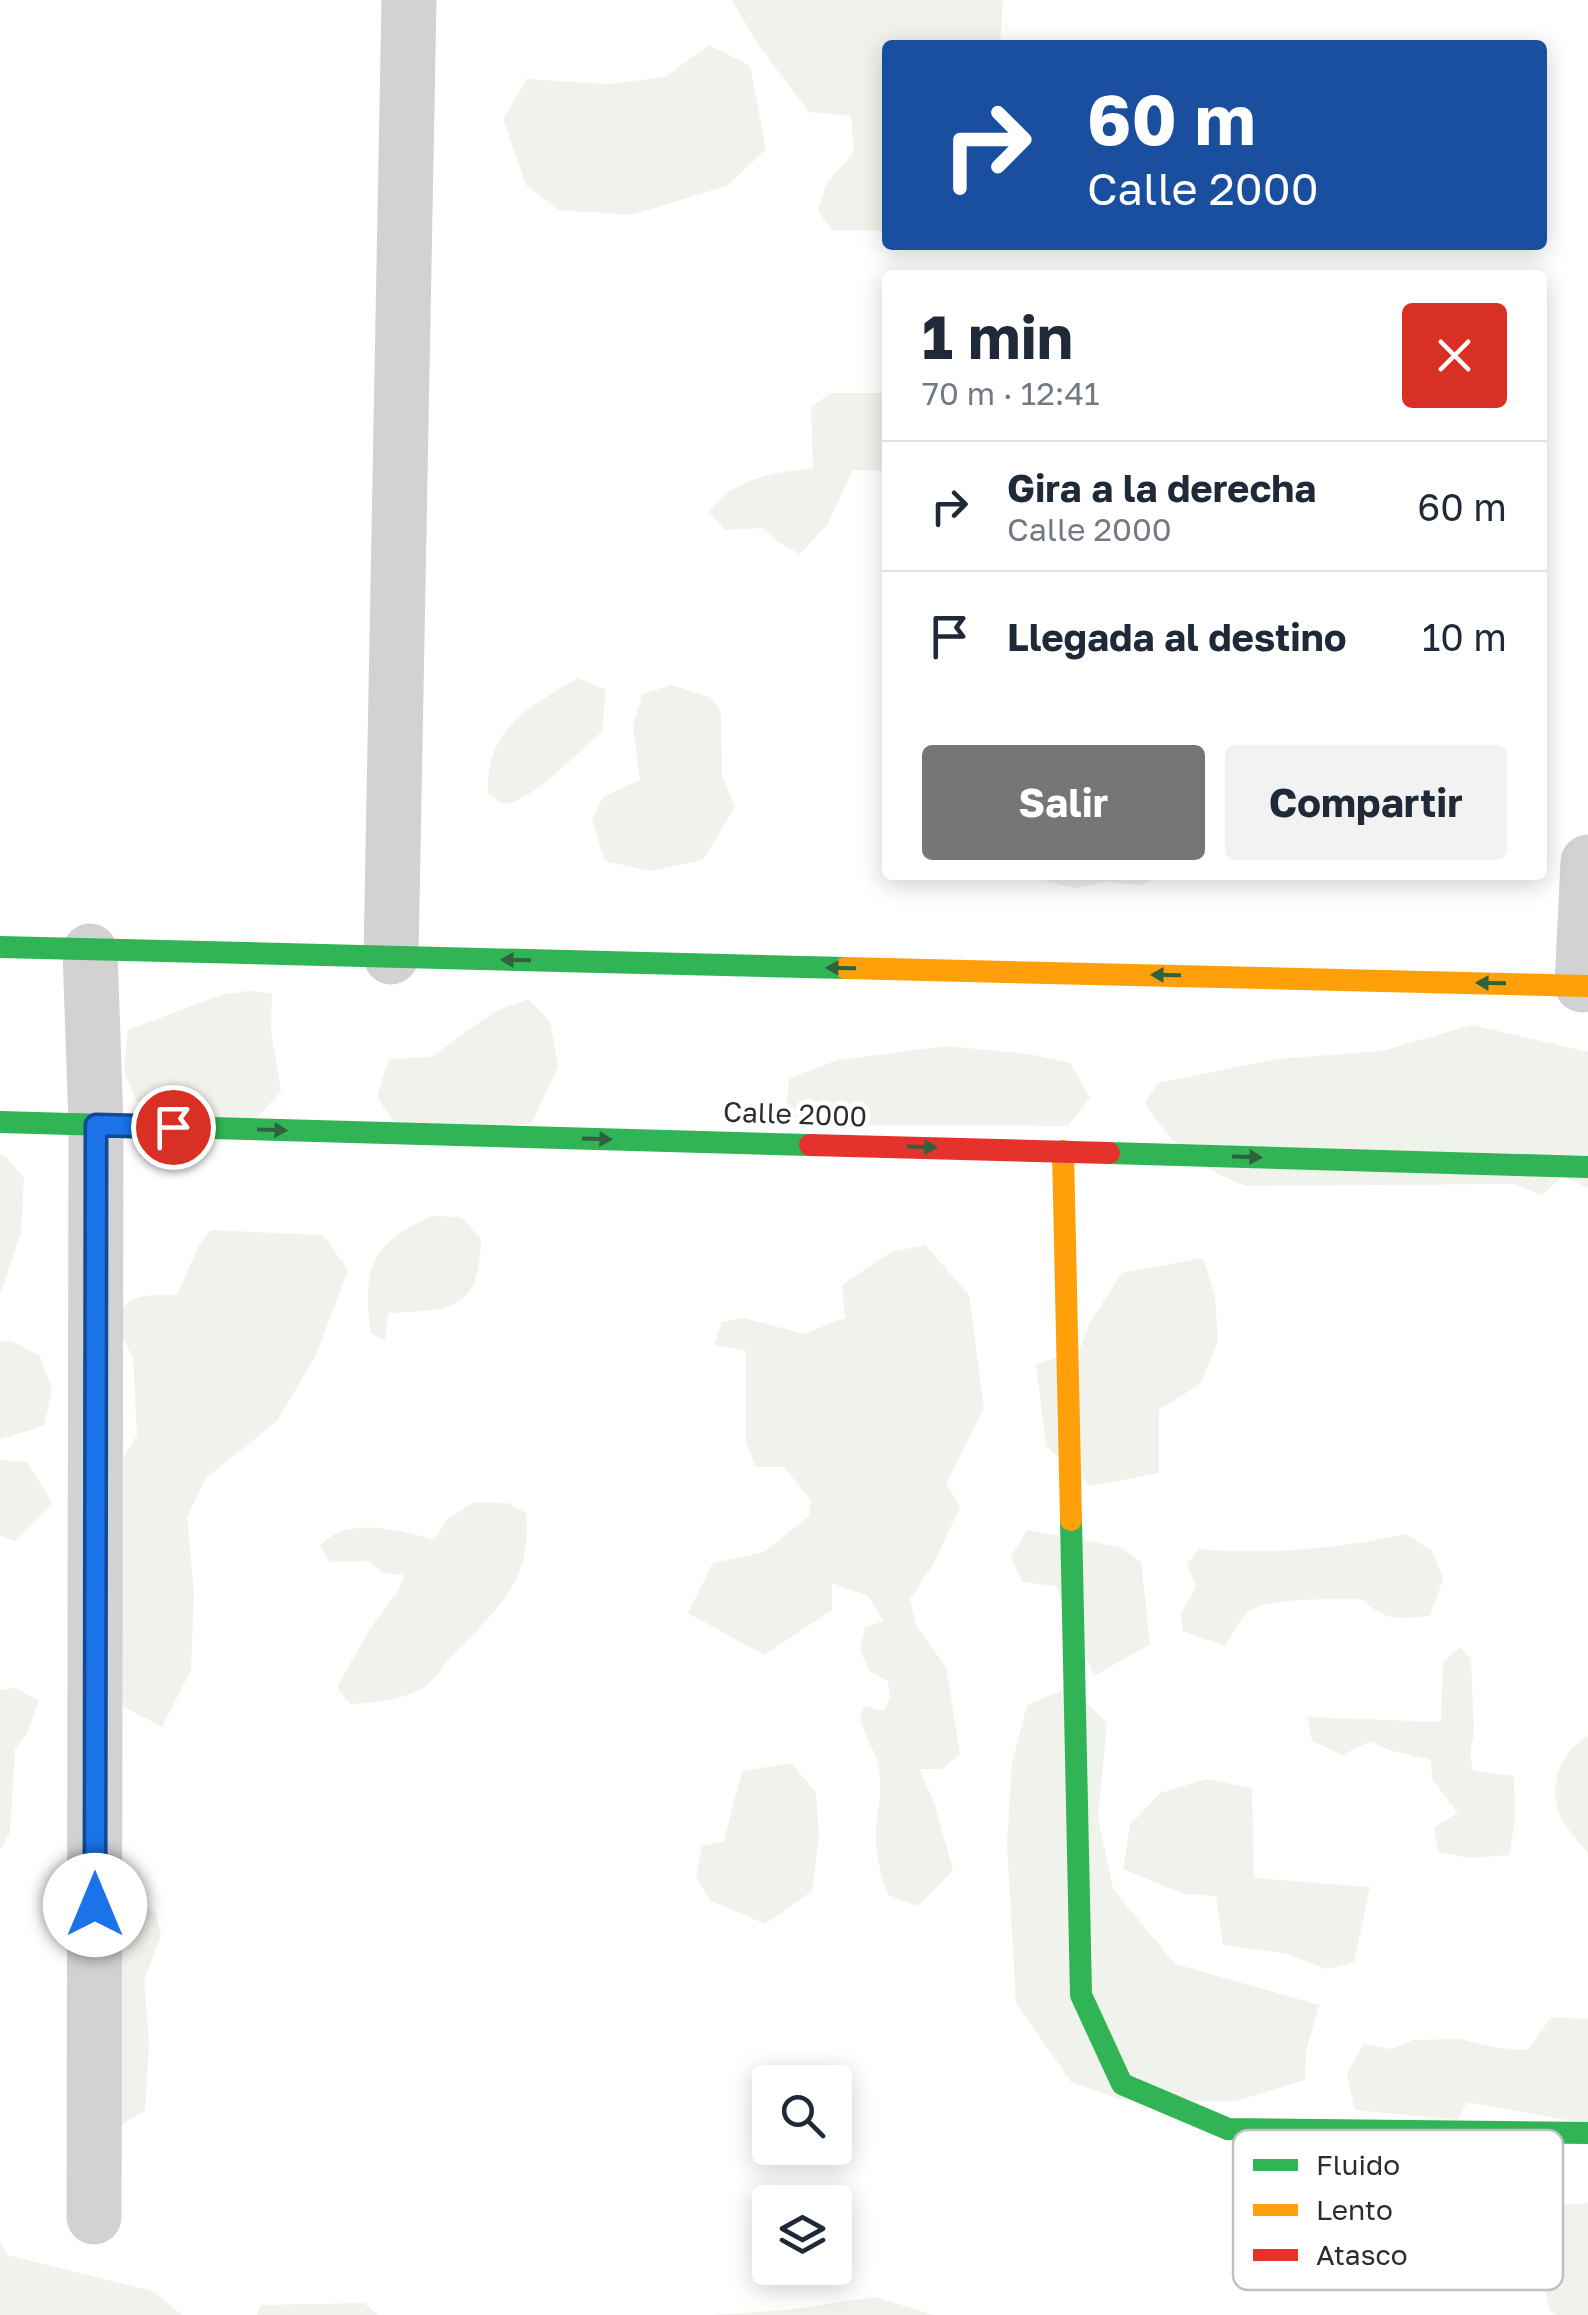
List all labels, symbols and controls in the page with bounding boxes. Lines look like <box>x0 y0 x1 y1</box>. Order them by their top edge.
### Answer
text: 60 m <box>1087 76 1256 160</box>
icon: right <box>922 80 1052 210</box>
text: Calle 2000 <box>1087 161 1319 215</box>
text: 1 min <box>922 300 1073 372</box>
button: close <box>1402 303 1507 408</box>
text: 70 m · 12:41 <box>922 374 1099 412</box>
text: Gira a la derecha <box>1007 465 1316 510</box>
icon: right <box>922 479 977 534</box>
text: 60 m <box>1417 484 1507 529</box>
text: Calle 2000 <box>1007 510 1172 548</box>
icon: arrive <box>922 609 977 664</box>
text: Llegada al destino <box>1007 614 1347 659</box>
text: 10 m <box>1422 614 1507 659</box>
button: Salir <box>922 745 1205 860</box>
button: Compartir <box>1225 745 1507 860</box>
one-way arrow <box>499 952 531 968</box>
one-way arrow <box>824 959 856 975</box>
one-way arrow <box>1149 967 1181 983</box>
one-way arrow <box>1474 975 1506 991</box>
pin <box>131 1085 216 1170</box>
street label: Calle 2000 <box>722 1094 868 1133</box>
icon: arrive <box>146 1100 201 1155</box>
one-way arrow <box>257 1122 289 1138</box>
one-way arrow <box>582 1131 614 1147</box>
one-way arrow <box>907 1140 939 1156</box>
one-way arrow <box>1232 1149 1264 1165</box>
position arrow <box>43 1853 147 1957</box>
map controls <box>752 2065 852 2285</box>
button: search <box>752 2065 852 2165</box>
legend <box>1233 2130 1563 2290</box>
text: Fluido <box>1316 2148 1400 2181</box>
button: layers <box>752 2185 852 2285</box>
text: Lento <box>1316 2193 1393 2226</box>
text: Atasco <box>1316 2238 1408 2271</box>

